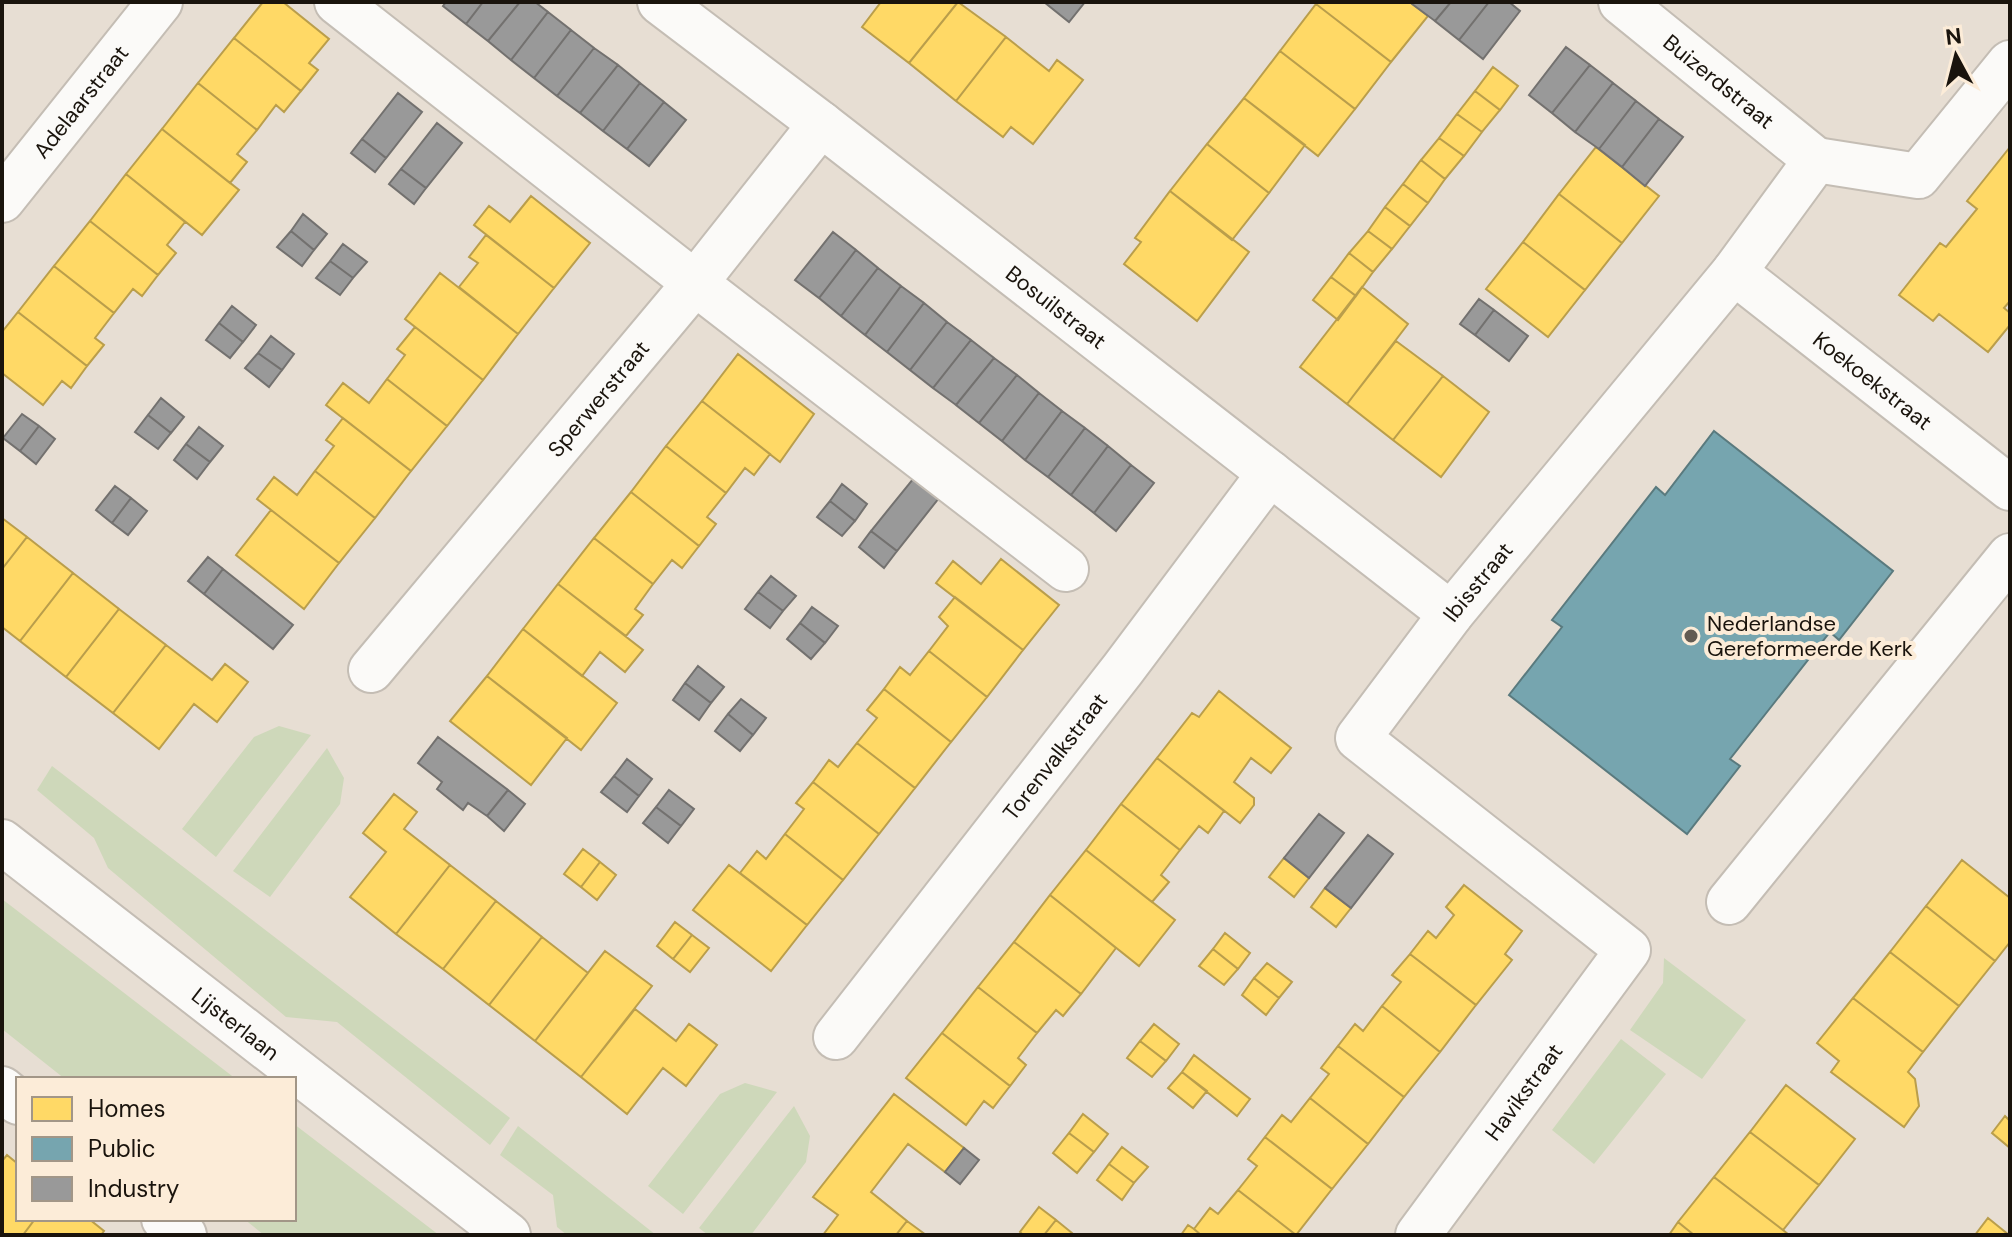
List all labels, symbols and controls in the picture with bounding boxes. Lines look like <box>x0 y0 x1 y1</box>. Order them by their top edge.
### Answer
north arrow <box>1916 16 1996 96</box>
text: N <box>1944 21 1963 52</box>
street label: Buizerdstraat <box>1657 28 1780 135</box>
street label: Adelaarstraat <box>27 39 135 164</box>
street label: Bosuilstraat <box>1000 259 1112 355</box>
street label: Koekoekstraat <box>1807 325 1938 436</box>
street label: Sperwerstraat <box>541 334 656 463</box>
street label: Ibisstraat <box>1436 536 1519 627</box>
place label: Nederlandse Gereformeerde Kerk <box>1707 609 1913 663</box>
marker: Nederlandse Gereformeerde Kerk <box>1682 627 1700 645</box>
street label: Torenvalkstraat <box>996 687 1114 826</box>
street label: Lijsterlaan <box>186 980 285 1067</box>
street label: Havikstraat <box>1478 1037 1569 1146</box>
legend <box>16 1077 296 1221</box>
text: Homes <box>88 1093 166 1124</box>
text: Public <box>88 1133 156 1164</box>
text: Industry <box>88 1173 179 1204</box>

